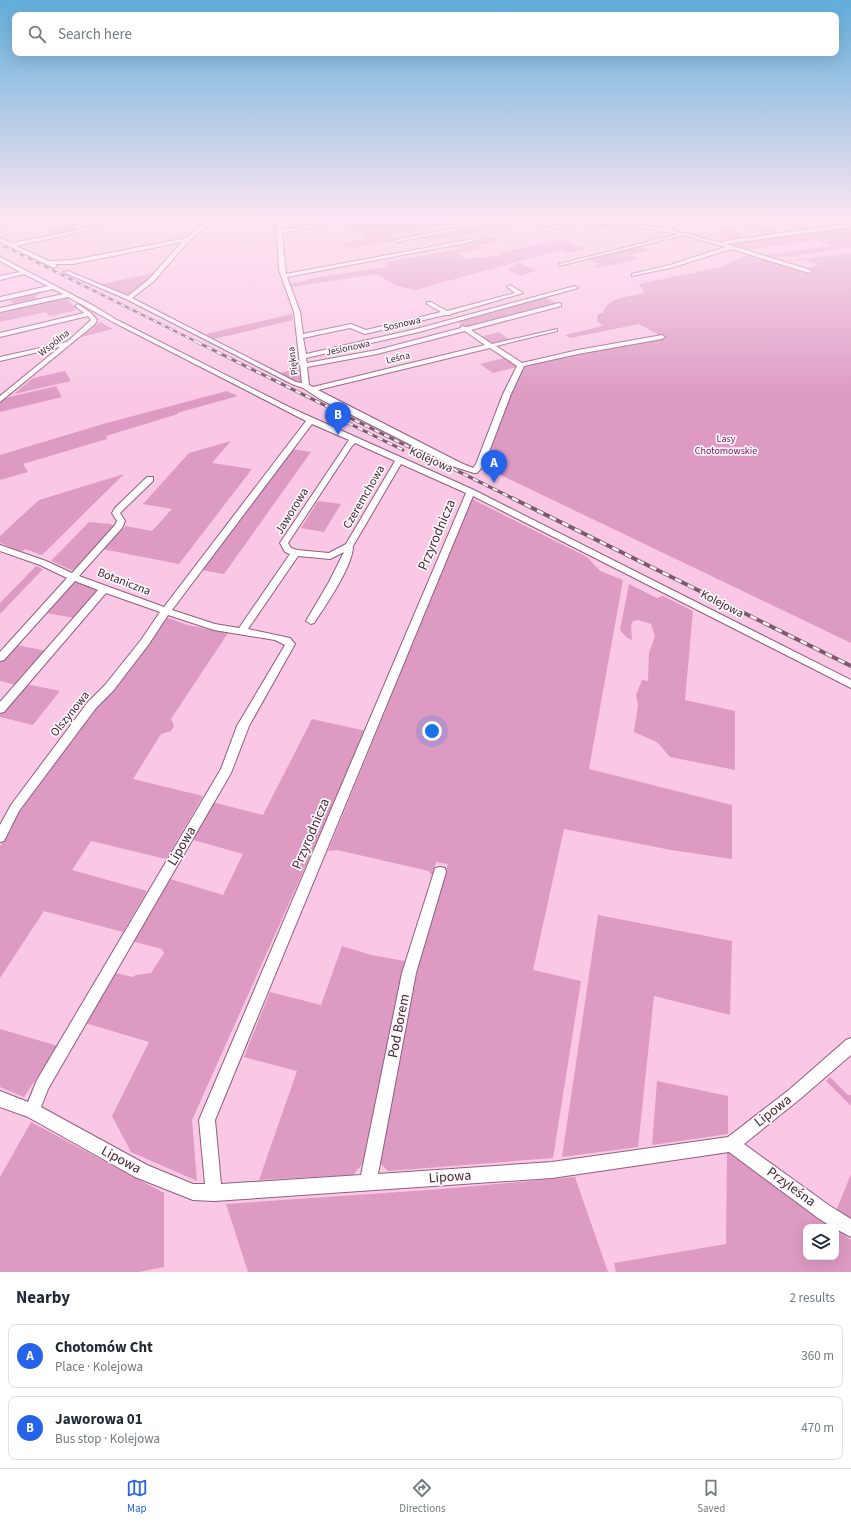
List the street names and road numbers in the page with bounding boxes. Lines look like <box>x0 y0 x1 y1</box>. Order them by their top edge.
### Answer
street label: Sosnowa <box>382 313 422 335</box>
street label: Wspólna <box>36 326 72 360</box>
street label: Jesionowa <box>325 336 371 360</box>
street label: Piękna <box>284 346 302 376</box>
street label: Leśna <box>384 348 412 368</box>
street label: Kolejowa <box>406 443 456 477</box>
street label: Czeremchowa <box>339 462 389 532</box>
street label: Jaworowa <box>271 484 313 538</box>
street label: Przyrodnicza <box>413 496 461 574</box>
street label: Botaniczna <box>95 564 153 600</box>
street label: Kolejowa <box>697 586 747 622</box>
street label: Olszynowa <box>46 688 94 740</box>
street label: Przyrodnicza <box>287 795 335 873</box>
street label: Lipowa <box>163 823 201 869</box>
street label: Pod Borem <box>383 992 415 1060</box>
street label: Lipowa <box>750 1090 796 1132</box>
street label: Lipowa <box>98 1141 144 1179</box>
street label: Przyleśna <box>762 1162 820 1212</box>
street label: Lipowa <box>428 1166 472 1188</box>

